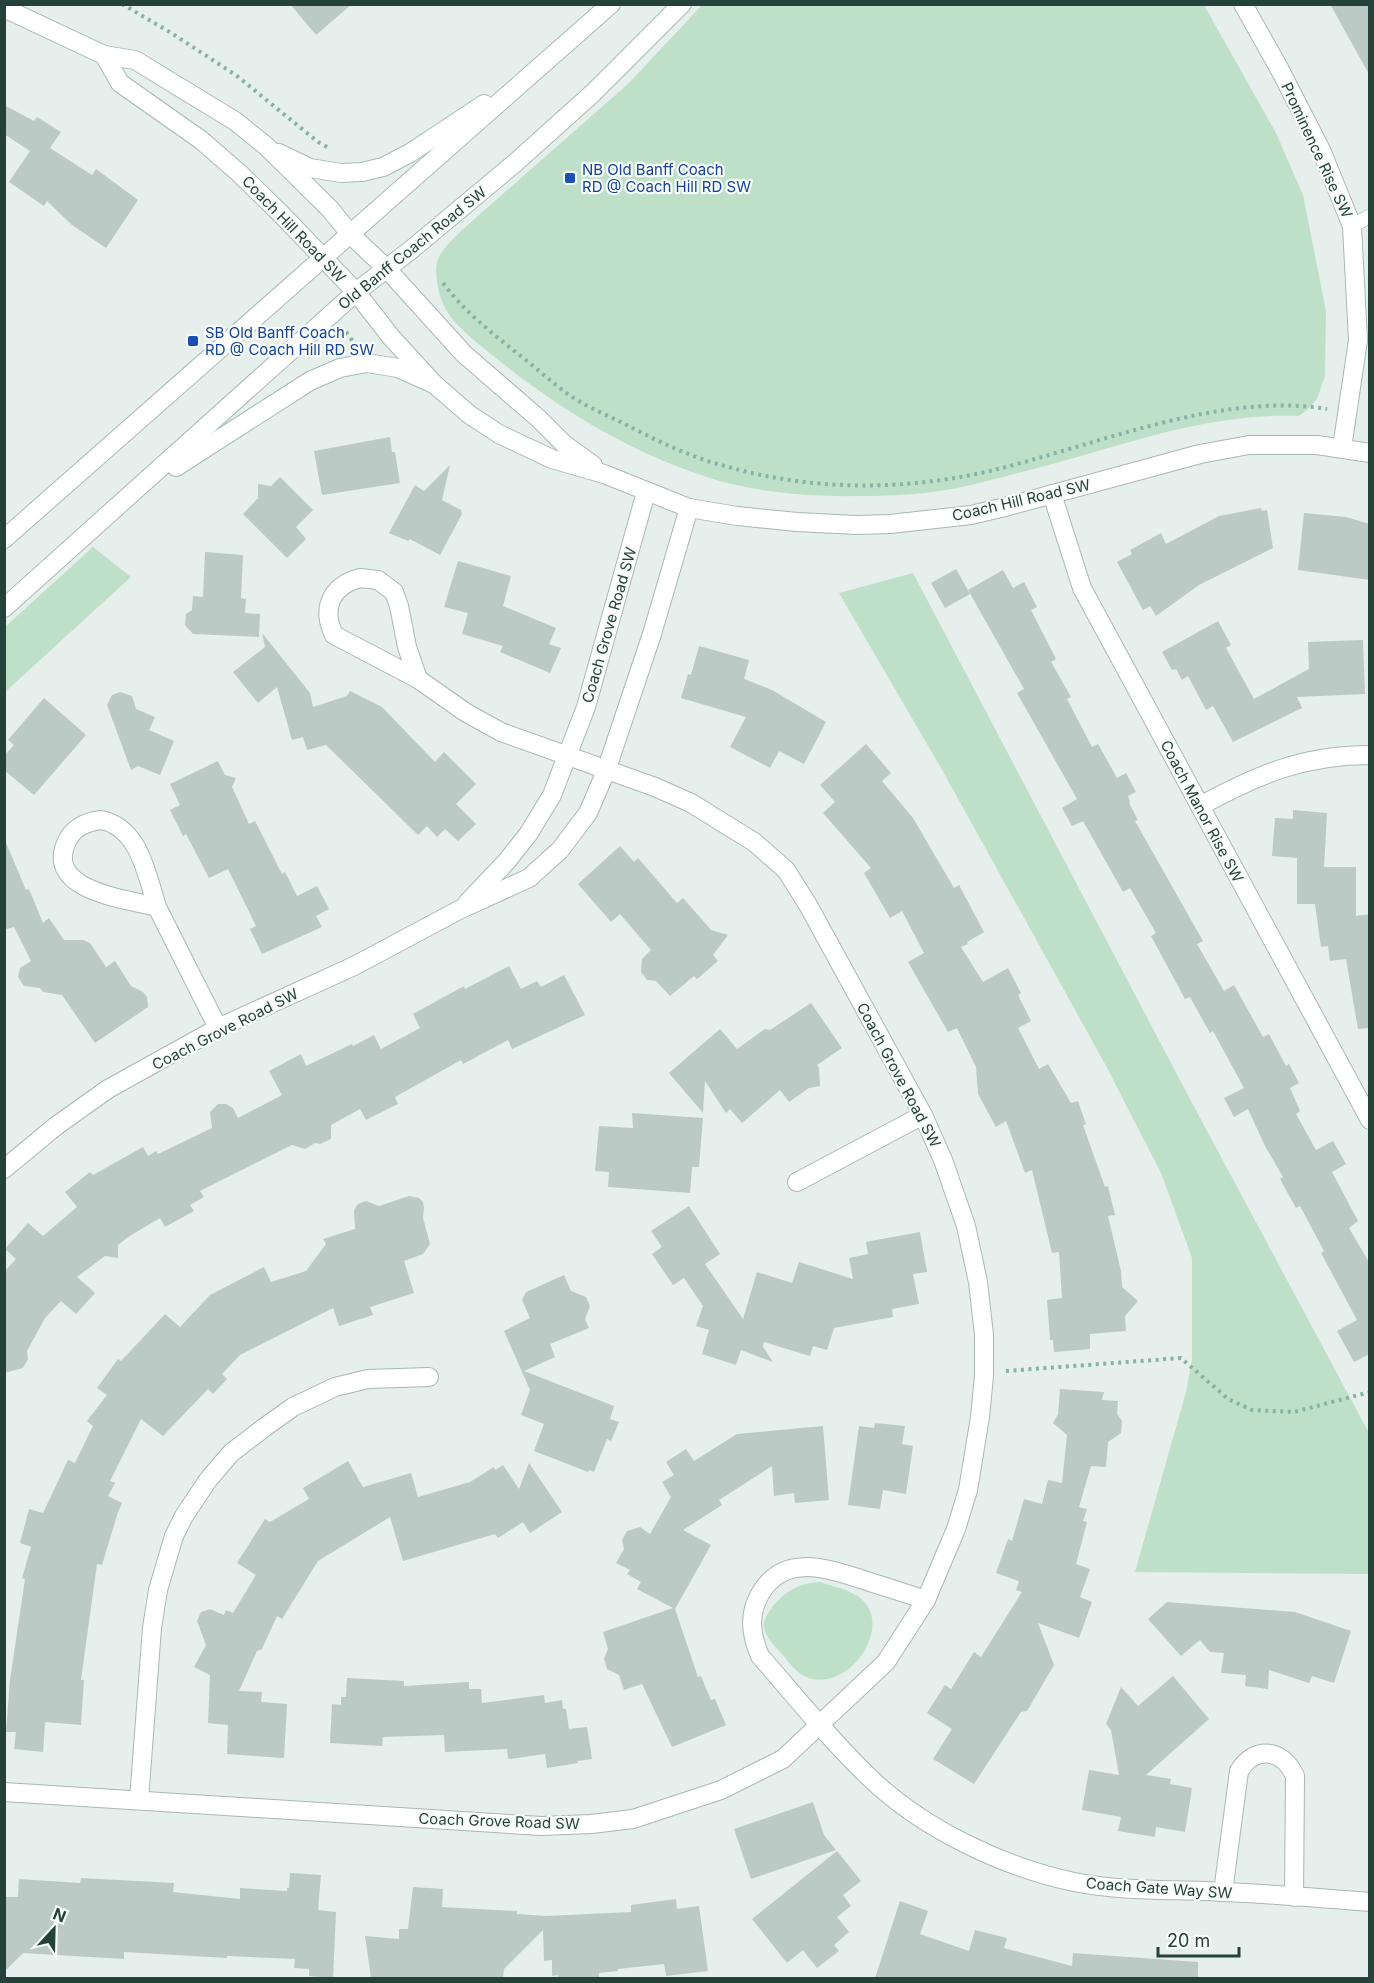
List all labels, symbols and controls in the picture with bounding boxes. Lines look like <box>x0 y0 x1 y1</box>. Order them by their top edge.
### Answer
street label: Prominence Rise SW <box>1277 79 1357 221</box>
place label: NB Old Banff Coach RD @ Coach Hill RD SW <box>582 160 751 196</box>
marker: NB Old Banff Coach RD @ Coach Hill RD SW <box>563 171 577 185</box>
street label: Coach Hill Road SW <box>238 172 350 287</box>
street label: Old Banff Coach Road SW <box>334 182 490 314</box>
place label: SB Old Banff Coach RD @ Coach Hill RD SW <box>205 323 374 359</box>
marker: SB Old Banff Coach RD @ Coach Hill RD SW <box>186 334 200 348</box>
street label: Coach Hill Road SW <box>950 475 1092 525</box>
street label: Coach Grove Road SW <box>578 545 640 705</box>
street label: Coach Manor Rise SW <box>1156 737 1248 886</box>
street label: Coach Grove Road SW <box>149 984 301 1074</box>
street label: Coach Grove Road SW <box>853 999 945 1151</box>
street label: Coach Grove Road SW <box>418 1809 580 1833</box>
street label: Coach Gate Way SW <box>1085 1873 1233 1903</box>
north arrow <box>24 1899 84 1959</box>
text: N <box>50 1904 69 1927</box>
scale bar <box>1158 1920 1239 1958</box>
text: 20 m <box>1167 1930 1210 1951</box>

